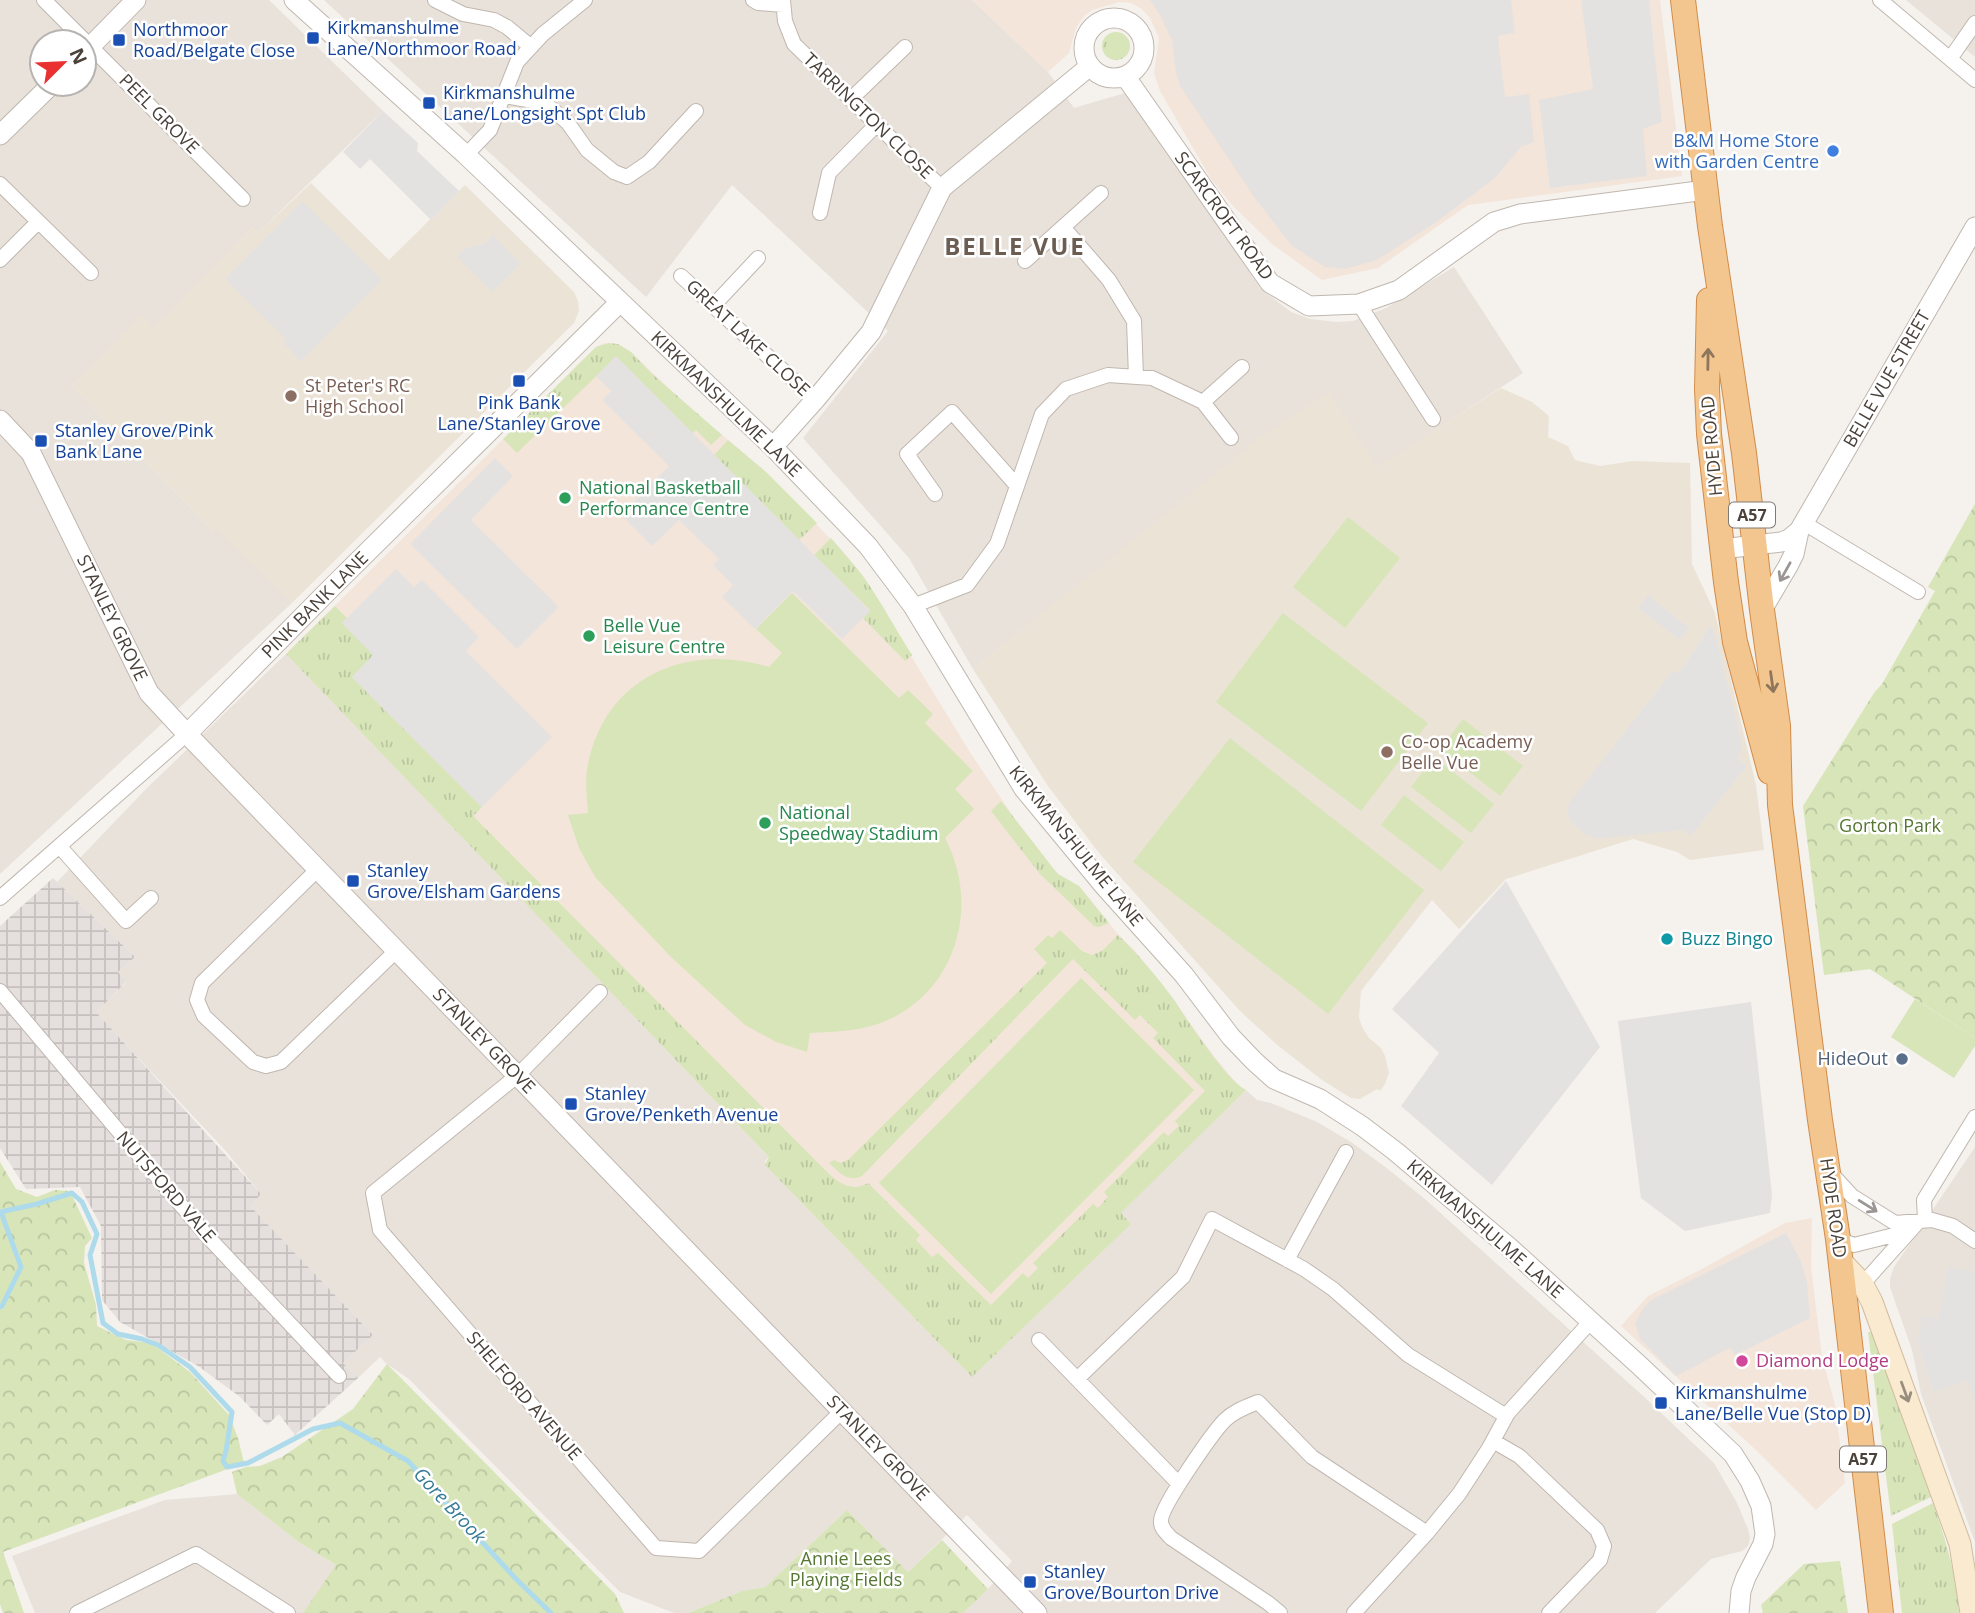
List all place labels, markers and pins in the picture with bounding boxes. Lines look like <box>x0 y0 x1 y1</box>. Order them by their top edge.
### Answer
place label: Kirkmanshulme Lane/Northmoor Road <box>327 15 517 60</box>
place label: Northmoor Road/Belgate Close <box>133 17 295 62</box>
marker: Kirkmanshulme Lane/Northmoor Road <box>305 30 321 46</box>
marker: Northmoor Road/Belgate Close <box>111 32 127 48</box>
place label: Kirkmanshulme Lane/Longsight Spt Club <box>443 80 646 125</box>
marker: Kirkmanshulme Lane/Longsight Spt Club <box>421 95 437 111</box>
place label: B&M Home Store with Garden Centre <box>1655 128 1819 173</box>
marker: B&M Home Store with Garden Centre <box>1825 143 1841 159</box>
place label: St Peter's RC High School <box>305 373 410 418</box>
marker: Pink Bank Lane/Stanley Grove <box>511 373 527 389</box>
marker: St Peter's RC High School <box>283 388 299 404</box>
place label: Pink Bank Lane/Stanley Grove <box>437 390 601 435</box>
place label: Stanley Grove/Pink Bank Lane <box>55 418 214 463</box>
marker: Stanley Grove/Pink Bank Lane <box>33 433 49 449</box>
place label: National Basketball Performance Centre <box>579 475 749 520</box>
marker: National Basketball Performance Centre <box>557 490 573 506</box>
place label: Belle Vue Leisure Centre <box>603 613 725 658</box>
marker: Belle Vue Leisure Centre <box>581 628 597 644</box>
place label: Co-op Academy Belle Vue <box>1401 729 1533 774</box>
marker: Co-op Academy Belle Vue <box>1379 744 1395 760</box>
place label: National Speedway Stadium <box>779 800 938 845</box>
marker: National Speedway Stadium <box>757 815 773 831</box>
place label: Stanley Grove/Elsham Gardens <box>367 858 561 903</box>
marker: Stanley Grove/Elsham Gardens <box>345 873 361 889</box>
place label: Buzz Bingo <box>1681 926 1773 950</box>
marker: Buzz Bingo <box>1659 931 1675 947</box>
place label: HideOut <box>1818 1046 1888 1070</box>
marker: HideOut <box>1894 1051 1910 1067</box>
place label: Stanley Grove/Penketh Avenue <box>585 1081 778 1126</box>
marker: Stanley Grove/Penketh Avenue <box>563 1096 579 1112</box>
place label: Diamond Lodge <box>1756 1348 1889 1372</box>
marker: Diamond Lodge <box>1734 1353 1750 1369</box>
place label: Kirkmanshulme Lane/Belle Vue (Stop D) <box>1675 1380 1871 1425</box>
marker: Kirkmanshulme Lane/Belle Vue (Stop D) <box>1653 1395 1669 1411</box>
place label: Stanley Grove/Bourton Drive <box>1044 1559 1219 1604</box>
marker: Stanley Grove/Bourton Drive <box>1022 1574 1038 1590</box>

